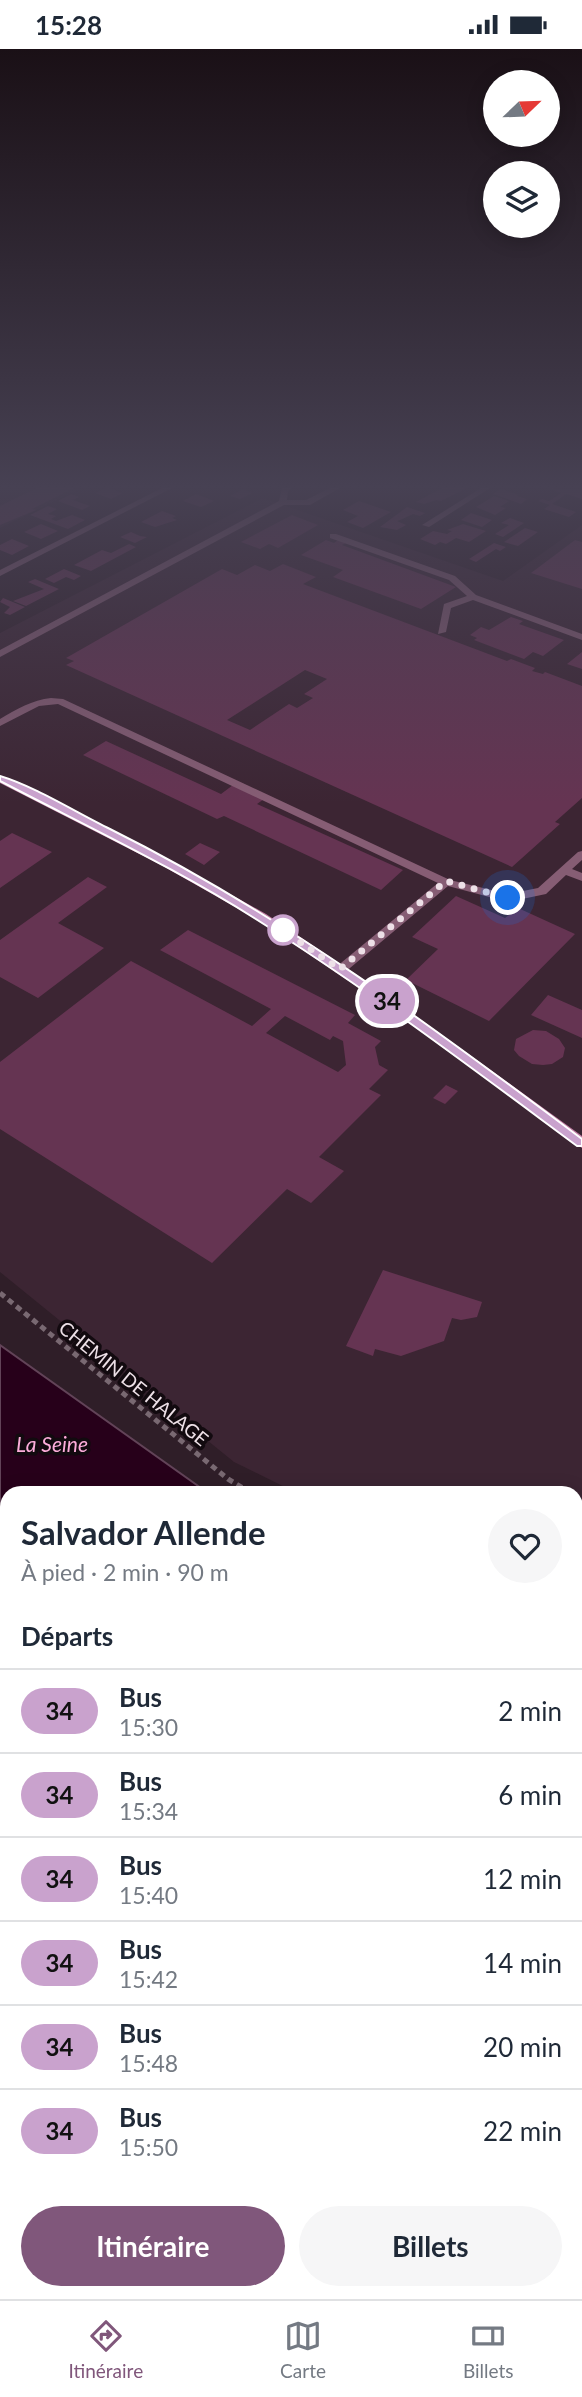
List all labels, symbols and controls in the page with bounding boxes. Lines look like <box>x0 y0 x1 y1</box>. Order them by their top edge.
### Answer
text: 15:28 <box>35 9 102 41</box>
north arrow <box>483 70 560 147</box>
map controls <box>483 70 560 238</box>
button: layers <box>483 161 560 238</box>
your location <box>490 880 525 915</box>
unlabelled marker <box>268 915 298 945</box>
line badge: 34 <box>356 978 418 1024</box>
text: 34 <box>373 986 401 1015</box>
street label: CHEMIN DE HALAGE <box>55 1316 213 1450</box>
water label: La Seine <box>16 1431 88 1456</box>
button: heart <box>488 1509 562 1583</box>
text: Salvador Allende <box>21 1512 266 1552</box>
text: À pied · 2 min · 90 m <box>21 1558 229 1586</box>
text: Départs <box>21 1620 113 1652</box>
text: Bus <box>119 1681 162 1713</box>
text: 2 min <box>498 1695 562 1727</box>
text: 34 <box>46 1696 73 1725</box>
text: 15:30 <box>119 1713 178 1741</box>
text: Bus <box>119 1765 162 1797</box>
text: 6 min <box>498 1779 562 1811</box>
text: 34 <box>46 1780 73 1809</box>
text: 15:34 <box>119 1797 178 1825</box>
text: Bus <box>119 1849 162 1881</box>
text: 12 min <box>483 1863 562 1895</box>
text: 34 <box>46 1864 73 1893</box>
text: 15:40 <box>119 1881 178 1909</box>
text: Bus <box>119 1933 162 1965</box>
text: 14 min <box>483 1947 562 1979</box>
text: 34 <box>46 1948 73 1977</box>
text: 15:42 <box>119 1965 178 1993</box>
text: Bus <box>119 2017 162 2049</box>
text: 20 min <box>483 2031 562 2063</box>
text: 34 <box>46 2032 73 2061</box>
text: 15:48 <box>119 2049 178 2077</box>
text: Bus <box>119 2101 162 2133</box>
text: 22 min <box>483 2115 562 2147</box>
text: 34 <box>46 2116 73 2145</box>
text: 15:50 <box>119 2133 178 2161</box>
button: Itinéraire <box>21 2206 285 2286</box>
button: Billets <box>299 2206 562 2286</box>
tab: Itinéraire <box>68 2317 143 2382</box>
tab: Carte <box>280 2317 326 2382</box>
tab: Billets <box>463 2317 514 2382</box>

